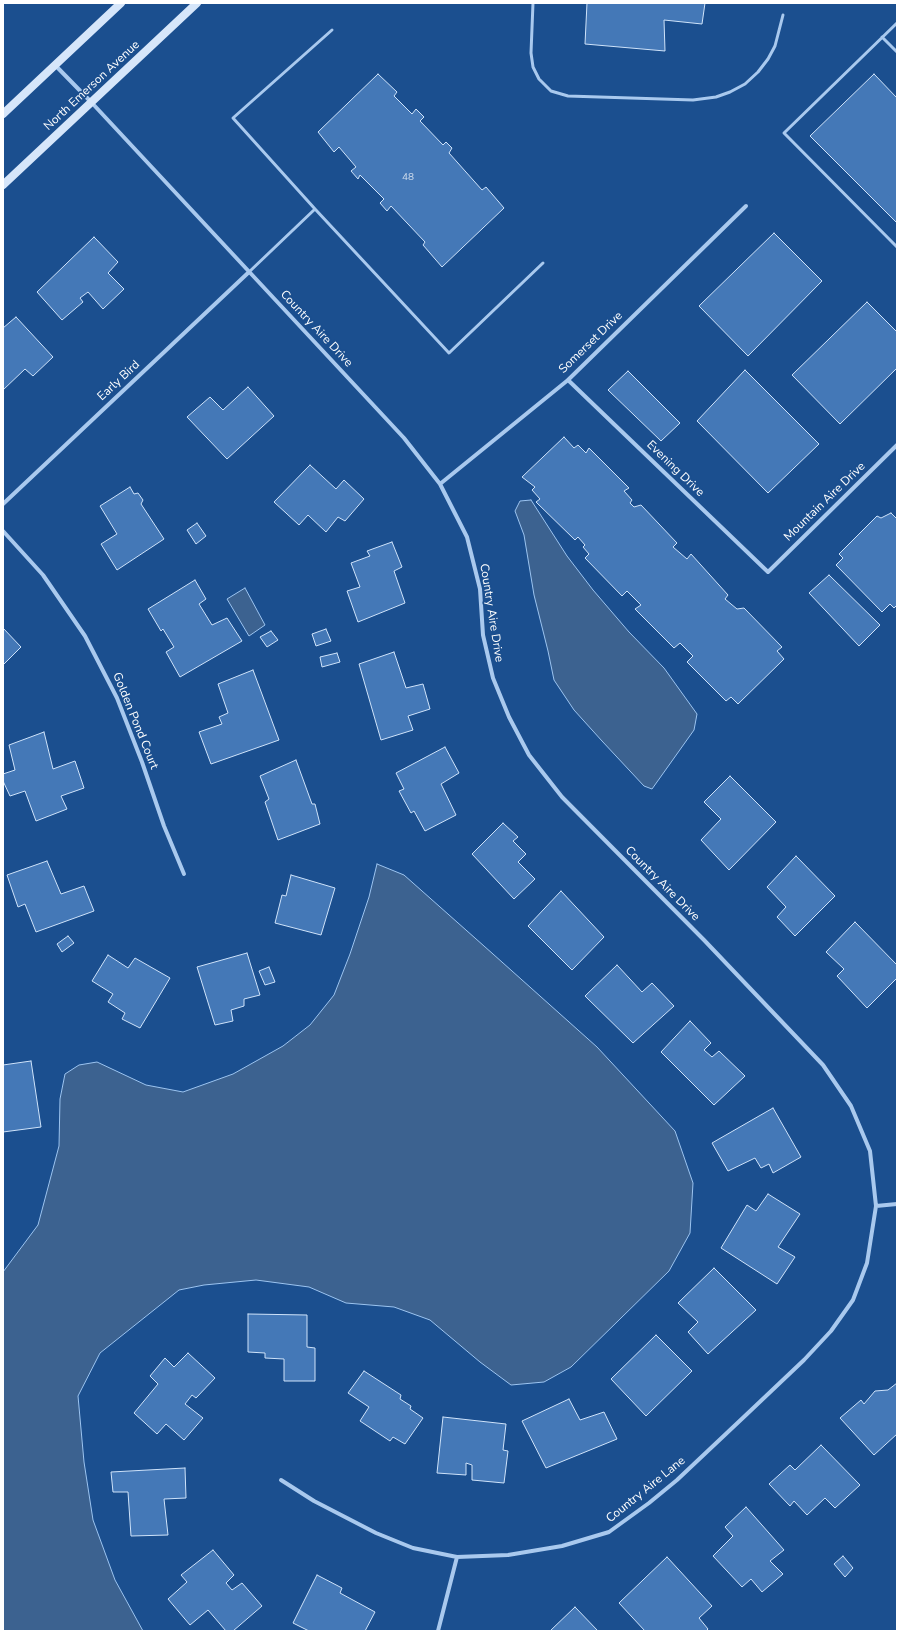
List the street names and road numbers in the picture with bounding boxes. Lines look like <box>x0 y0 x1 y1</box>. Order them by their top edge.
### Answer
street label: North Emerson Avenue <box>41 38 143 134</box>
street label: Country Aire Drive <box>277 288 355 370</box>
street label: Somerset Drive <box>556 309 626 377</box>
street label: Early Bird <box>95 358 143 404</box>
street label: Evening Drive <box>643 438 707 500</box>
street label: Mountain Aire Drive <box>781 460 869 544</box>
street label: Country Aire Drive <box>476 563 506 663</box>
street label: Golden Pond Court <box>109 671 161 771</box>
street label: Country Aire Drive <box>622 844 702 924</box>
street label: Country Aire Lane <box>604 1454 688 1526</box>

